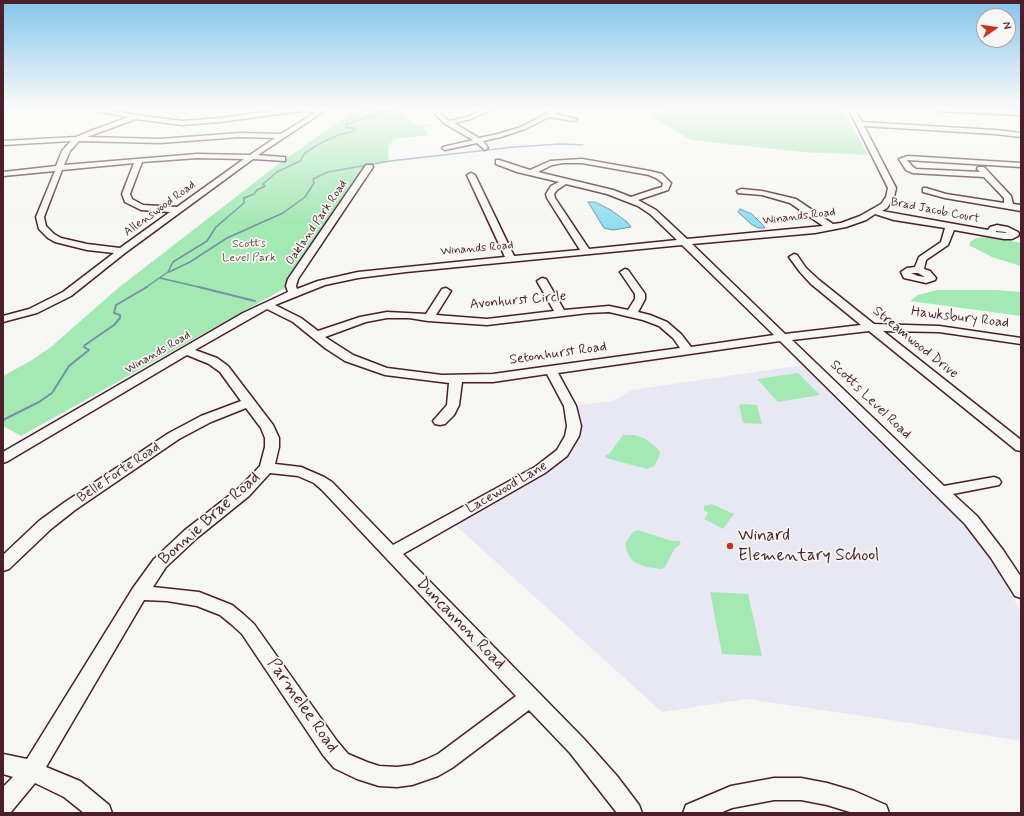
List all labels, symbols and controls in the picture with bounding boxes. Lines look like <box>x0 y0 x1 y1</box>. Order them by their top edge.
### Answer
north arrow <box>976 8 1016 48</box>
text: N <box>999 20 1014 31</box>
street label: Allenswood Road <box>121 178 199 240</box>
street label: Oakland Park Road <box>283 178 351 268</box>
street label: Brad Jacob Court <box>889 195 981 227</box>
street label: Winands Road <box>762 205 836 229</box>
park label: Scotts Level Park <box>222 237 276 265</box>
street label: Winands Road <box>440 239 514 259</box>
street label: Avonhurst Circle <box>469 288 567 314</box>
street label: Streamwood Drive <box>869 303 961 383</box>
street label: Hawksbury Road <box>910 304 1010 332</box>
street label: Winands Road <box>123 328 193 378</box>
street label: Setonhurst Road <box>508 339 608 369</box>
street label: Scotts Level Road <box>826 357 914 443</box>
street label: Belle Forte Road <box>74 439 164 507</box>
street label: Lacewood Lane <box>463 458 551 518</box>
street label: Bonnie Brae Road <box>155 468 265 570</box>
place label: Winard Elementary School <box>738 526 879 566</box>
marker: Winard Elementary School <box>725 541 735 551</box>
street label: Duncannon Road <box>411 574 509 674</box>
street label: Parmelee Road <box>262 655 342 757</box>

